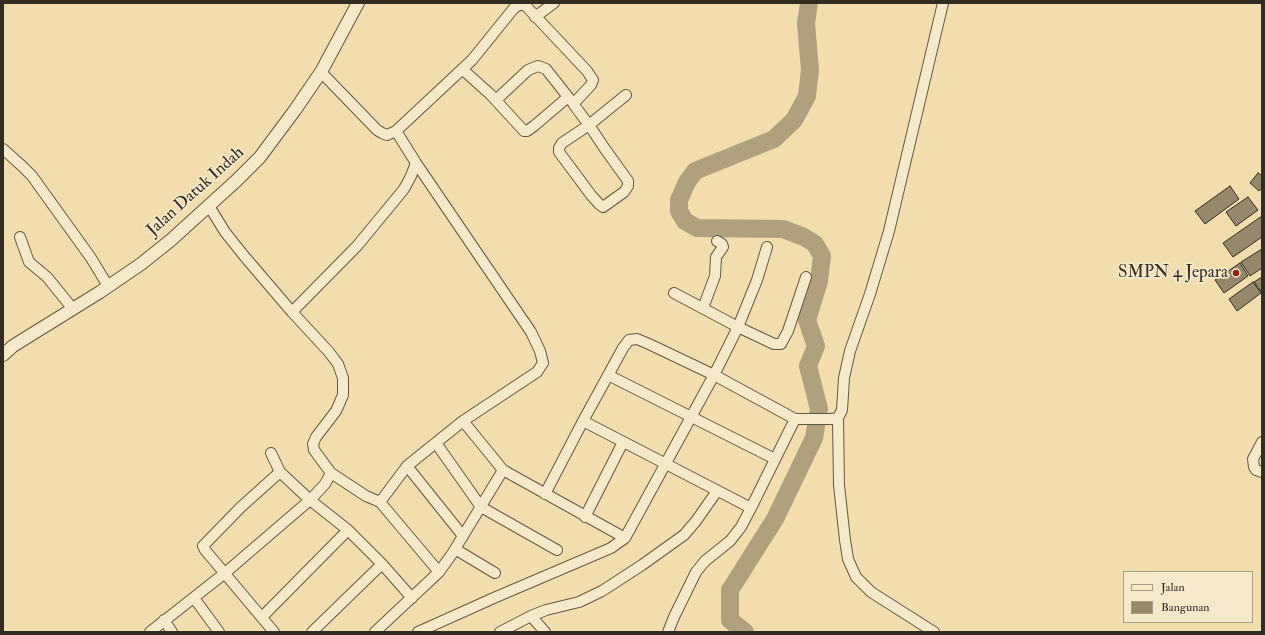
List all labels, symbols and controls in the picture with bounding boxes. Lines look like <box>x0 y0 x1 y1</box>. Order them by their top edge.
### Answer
street label: Jalan Datuk Indah <box>143 143 249 241</box>
place label: SMPN 4 Jepara <box>1118 263 1228 283</box>
marker: SMPN 4 Jepara <box>1231 268 1241 278</box>
legend <box>1123 571 1253 623</box>
text: Jalan <box>1161 580 1185 595</box>
text: Bangunan <box>1161 600 1210 615</box>

